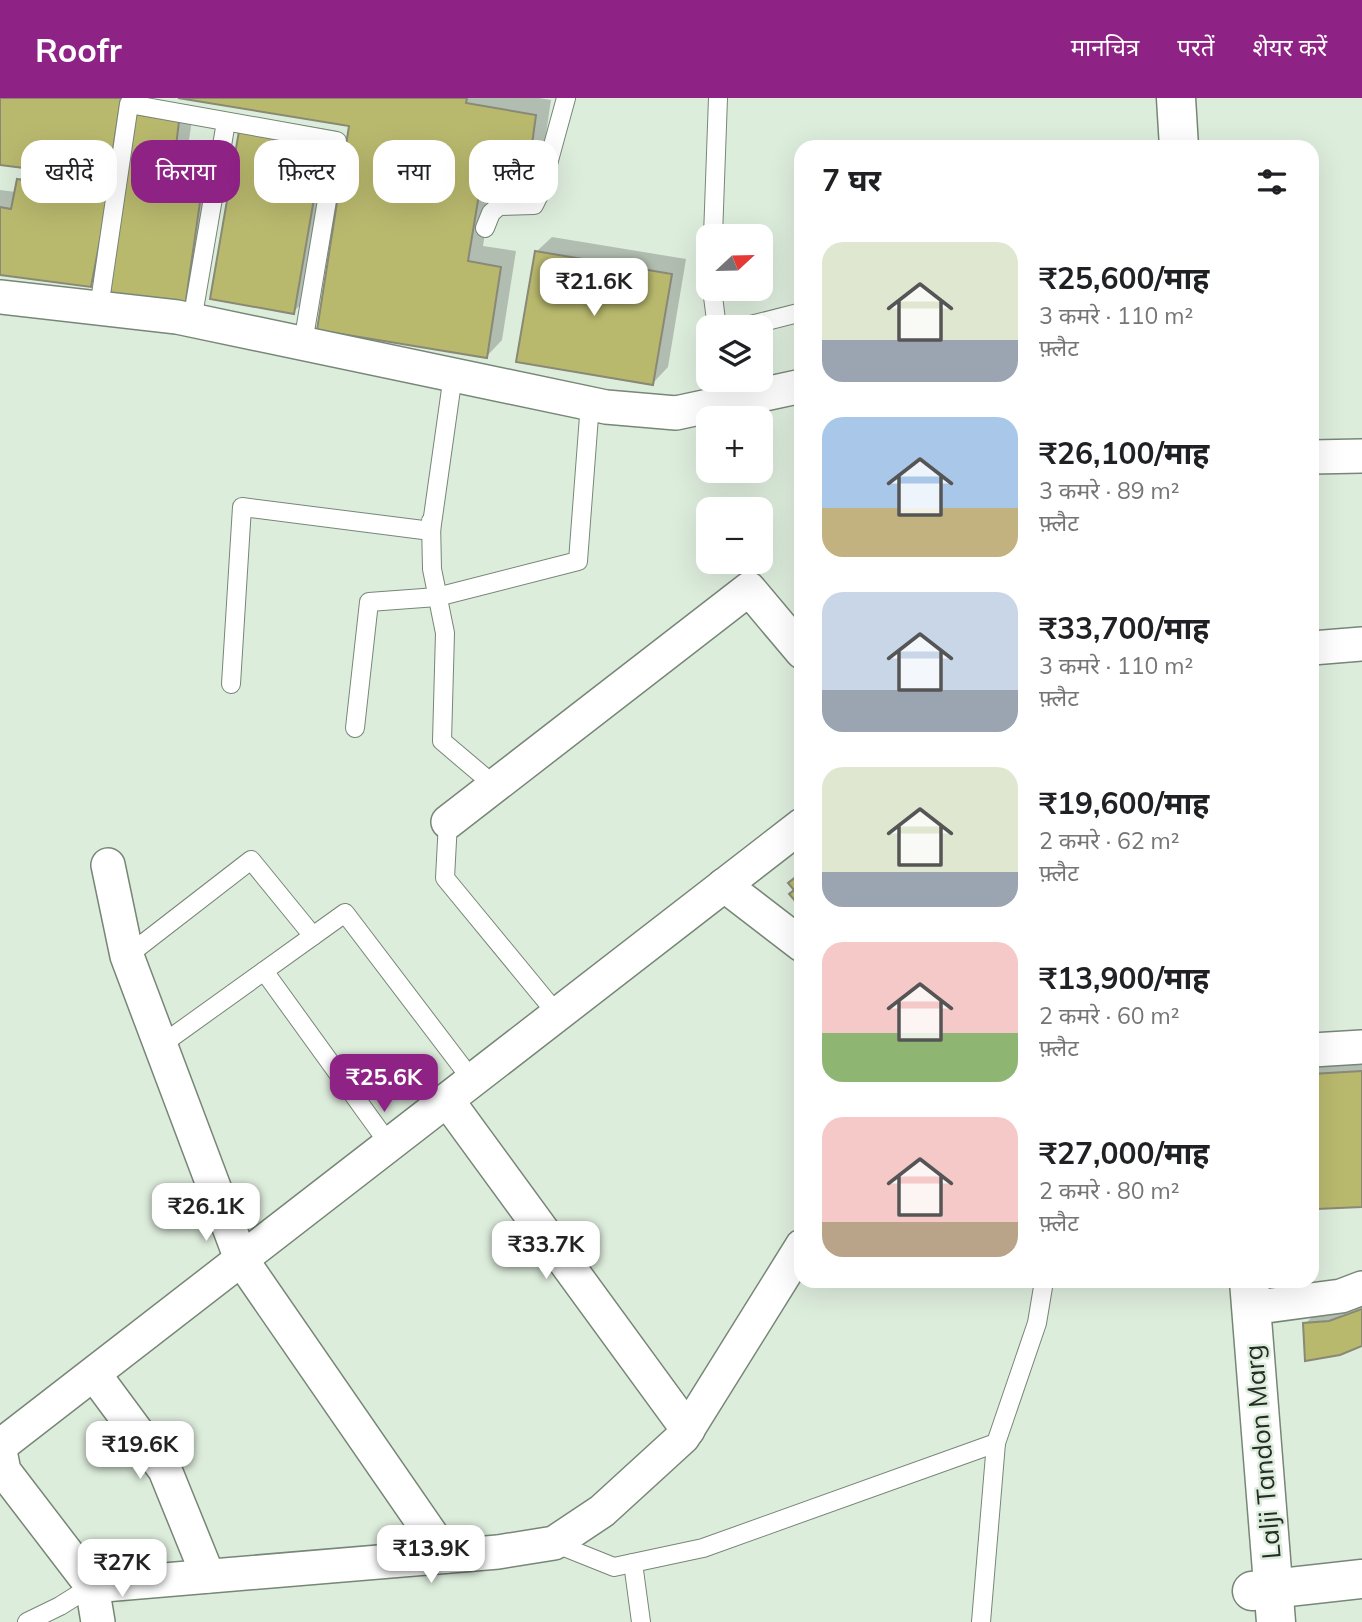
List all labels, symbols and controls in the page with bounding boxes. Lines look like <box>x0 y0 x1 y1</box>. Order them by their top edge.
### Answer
text: Roofr <box>35 29 122 70</box>
text: मानचित्र <box>1071 32 1139 62</box>
text: परतें <box>1177 32 1214 62</box>
text: शेयर करें <box>1252 32 1327 62</box>
chip: खरीदें <box>21 140 117 203</box>
chip: किराया <box>131 140 240 203</box>
chip: फ़िल्टर <box>254 140 359 203</box>
chip: नया <box>373 140 455 203</box>
chip: फ़्लैट <box>469 140 558 203</box>
text: 7 घर <box>822 161 881 199</box>
icon: filters <box>1253 163 1291 201</box>
north arrow <box>696 224 774 301</box>
map controls <box>696 224 773 574</box>
pin: ₹21.6K <box>537 258 651 318</box>
text: ₹25,600/माह <box>1039 259 1209 297</box>
text: ₹21.6K <box>556 266 632 295</box>
icon: home <box>878 270 962 354</box>
text: 3 कमरे · 110 m² <box>1039 301 1193 330</box>
button: layers <box>696 315 773 392</box>
text: फ़्लैट <box>1039 333 1079 362</box>
button: + <box>696 406 773 483</box>
text: ₹26,100/माह <box>1039 434 1209 472</box>
icon: home <box>878 445 962 529</box>
text: 3 कमरे · 89 m² <box>1039 476 1179 505</box>
button: − <box>696 497 773 574</box>
text: फ़्लैट <box>1039 508 1079 537</box>
text: ₹33,700/माह <box>1039 609 1209 647</box>
icon: home <box>878 620 962 704</box>
text: 3 कमरे · 110 m² <box>1039 651 1193 680</box>
text: फ़्लैट <box>1039 683 1079 712</box>
text: ₹19,600/माह <box>1039 784 1209 822</box>
icon: home <box>878 795 962 879</box>
text: 2 कमरे · 62 m² <box>1039 826 1179 855</box>
text: फ़्लैट <box>1039 858 1079 887</box>
text: ₹13,900/माह <box>1039 959 1209 997</box>
icon: home <box>878 970 962 1054</box>
text: 2 कमरे · 60 m² <box>1039 1001 1179 1030</box>
text: फ़्लैट <box>1039 1033 1079 1062</box>
pin: ₹25.6K <box>327 1054 441 1114</box>
text: ₹25.6K <box>346 1062 422 1091</box>
text: ₹27,000/माह <box>1039 1134 1209 1172</box>
icon: home <box>878 1145 962 1229</box>
text: 2 कमरे · 80 m² <box>1039 1176 1179 1205</box>
pin: ₹26.1K <box>149 1184 263 1243</box>
text: ₹26.1K <box>168 1191 244 1220</box>
text: फ़्लैट <box>1039 1208 1079 1237</box>
pin: ₹33.7K <box>489 1222 603 1281</box>
text: ₹33.7K <box>508 1229 584 1258</box>
street label: Lalji Tandon Marg <box>1236 1343 1288 1561</box>
pin: ₹19.6K <box>83 1422 197 1481</box>
text: ₹19.6K <box>102 1429 178 1458</box>
pin: ₹13.9K <box>374 1526 488 1585</box>
text: ₹13.9K <box>393 1533 469 1562</box>
pin: ₹27K <box>81 1540 163 1599</box>
text: ₹27K <box>94 1547 150 1576</box>

